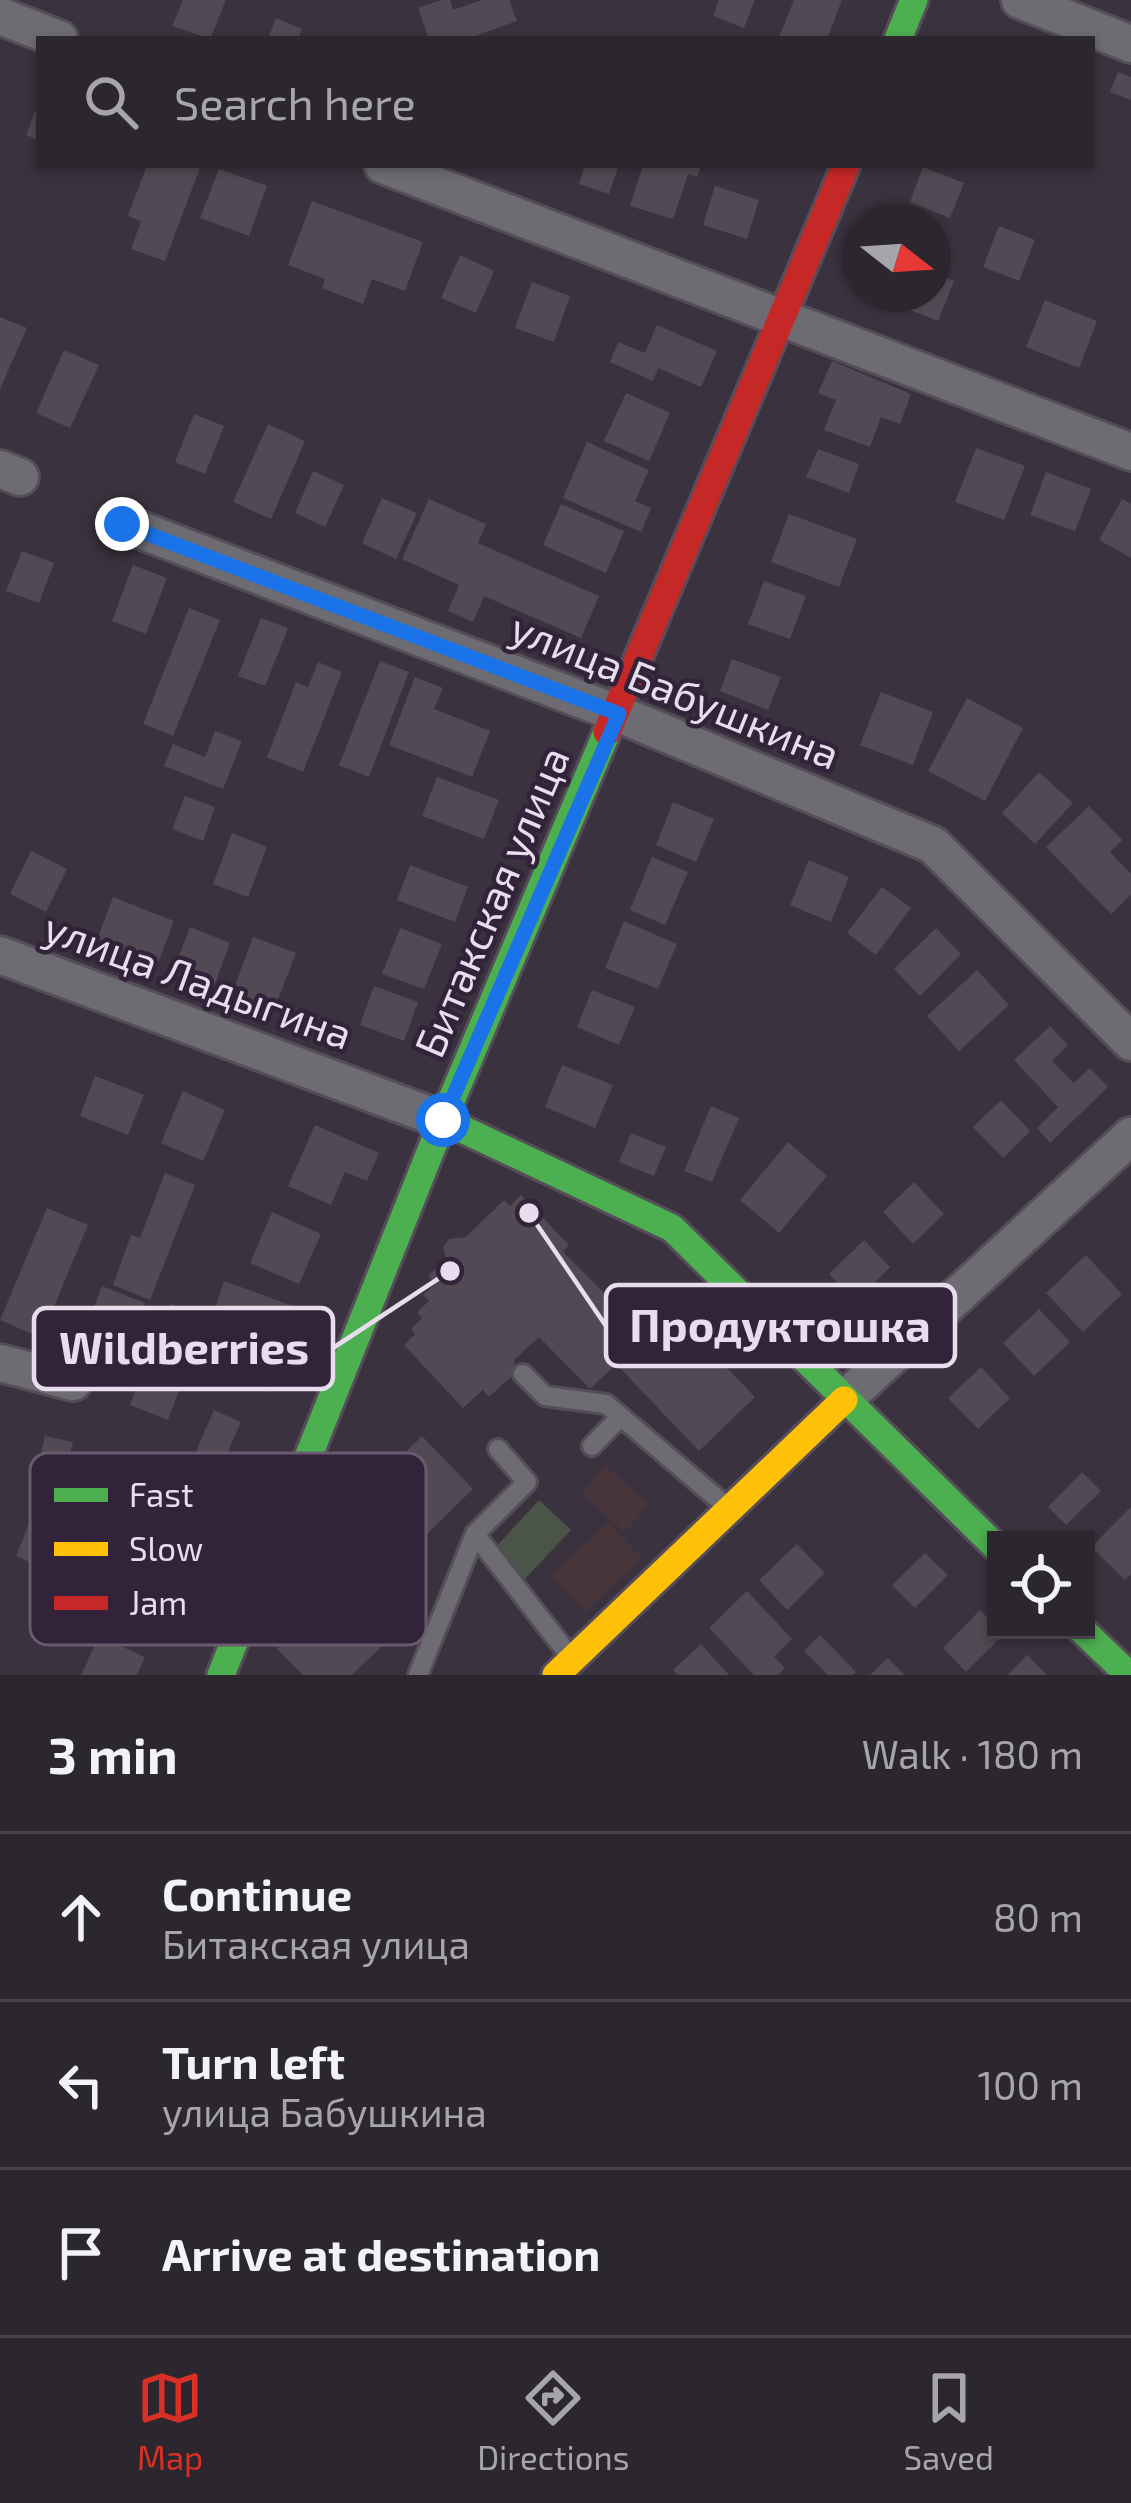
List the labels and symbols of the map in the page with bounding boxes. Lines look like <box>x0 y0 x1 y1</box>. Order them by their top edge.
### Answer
north arrow <box>843 204 951 312</box>
route end <box>95 497 149 551</box>
street label: улица Бабушкина <box>504 600 847 779</box>
street label: Битакская улица <box>402 739 579 1064</box>
street label: улица Ладыгина <box>38 900 359 1059</box>
route start <box>416 1093 470 1147</box>
callout: Продуктошка <box>606 1285 955 1366</box>
text: Продуктошка <box>629 1297 931 1352</box>
callout: Wildberries <box>34 1308 333 1389</box>
text: Wildberries <box>59 1319 309 1373</box>
legend <box>30 1453 426 1645</box>
text: Fast <box>129 1474 193 1514</box>
text: Slow <box>129 1528 203 1568</box>
text: Jam <box>129 1582 187 1622</box>

